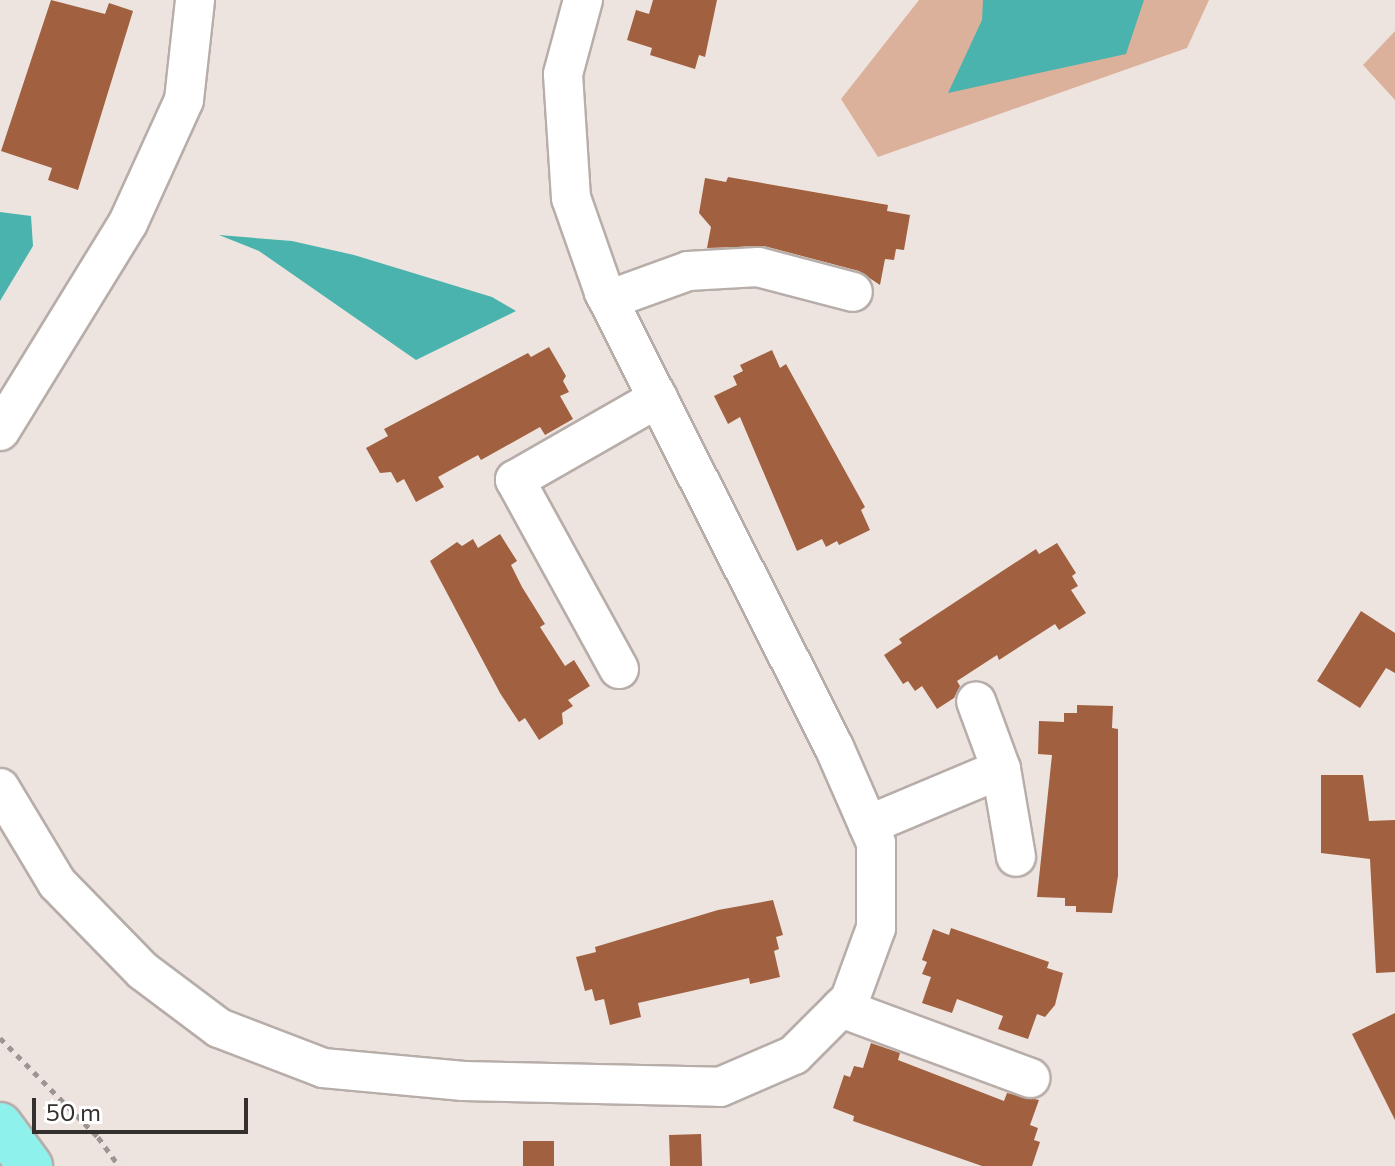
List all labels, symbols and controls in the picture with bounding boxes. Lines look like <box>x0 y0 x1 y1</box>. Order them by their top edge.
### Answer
scale bar <box>36 1082 252 1132</box>
text: 50 m <box>46 1097 101 1126</box>

